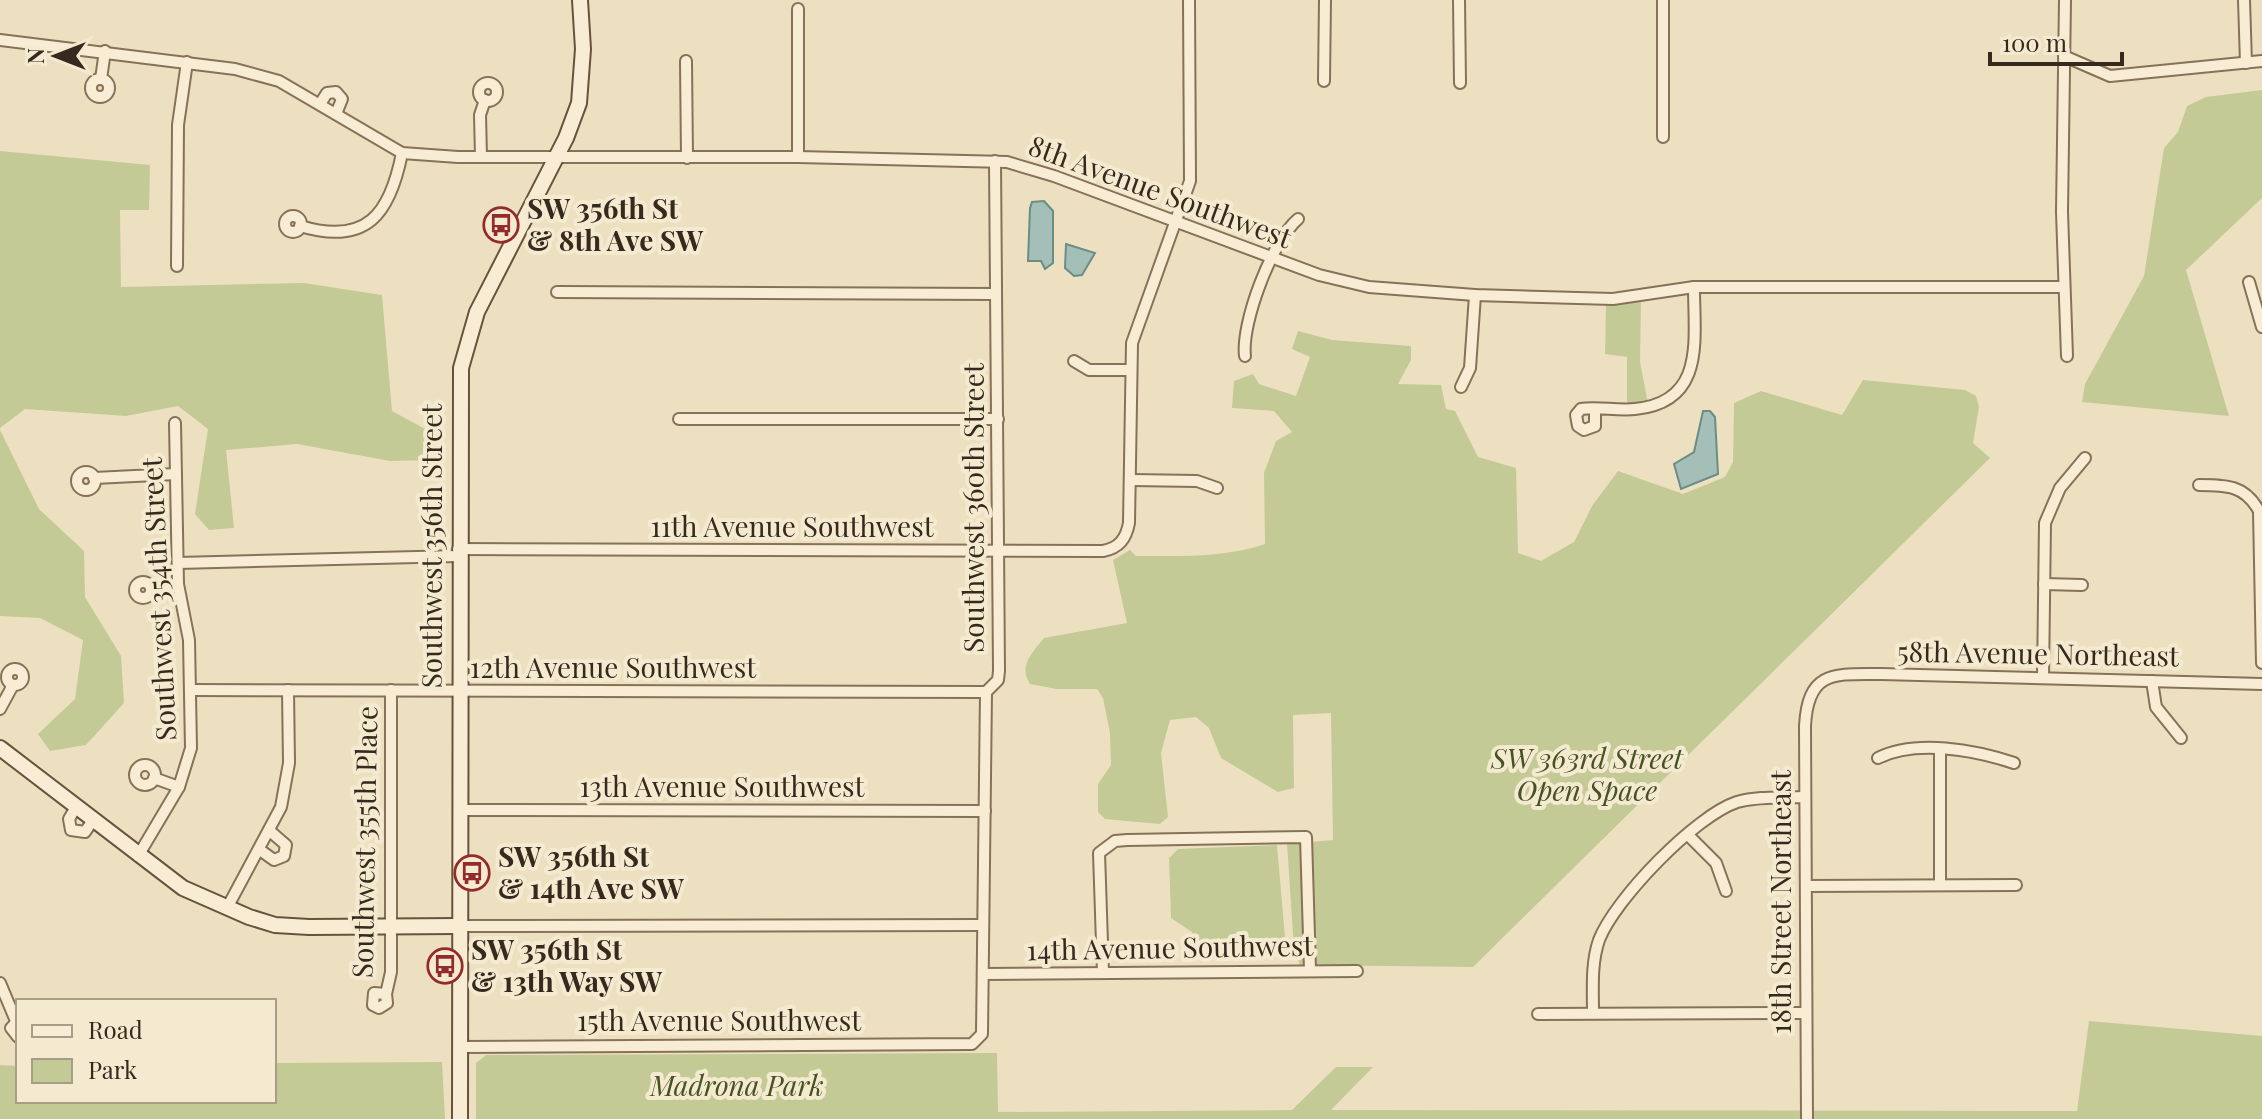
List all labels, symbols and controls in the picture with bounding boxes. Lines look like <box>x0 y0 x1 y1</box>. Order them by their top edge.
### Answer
north arrow <box>16 16 96 96</box>
scale bar <box>1990 16 2122 66</box>
text: 100 m <box>2002 26 2067 58</box>
text: N <box>20 48 50 64</box>
street label: 8th Avenue Southwest <box>1024 126 1298 256</box>
place label: SW 356th St & 8th Ave SW <box>527 189 704 258</box>
bus stop icon: SW 356th St & 8th Ave SW <box>482 206 520 244</box>
street label: Southwest 360th Street <box>954 362 991 653</box>
street label: Southwest 356th Street <box>412 403 449 688</box>
street label: Southwest 354th Street <box>132 455 183 742</box>
street label: 11th Avenue Southwest <box>650 507 935 544</box>
street label: 58th Avenue Northeast <box>1897 632 2180 673</box>
street label: 12th Avenue Southwest <box>470 648 757 685</box>
street label: Southwest 355th Place <box>343 705 384 978</box>
park label: SW 363rd Street Open Space <box>1490 739 1684 808</box>
street label: 13th Avenue Southwest <box>579 767 866 804</box>
street label: 18th Street Northeast <box>1761 769 1798 1034</box>
place label: SW 356th St & 14th Ave SW <box>498 837 685 906</box>
bus stop icon: SW 356th St & 14th Ave SW <box>453 854 491 892</box>
street label: 14th Avenue Southwest <box>1026 925 1315 967</box>
place label: SW 356th St & 13th Way SW <box>471 930 663 999</box>
bus stop icon: SW 356th St & 13th Way SW <box>426 947 464 985</box>
legend <box>16 999 276 1103</box>
street label: 15th Avenue Southwest <box>577 1001 862 1038</box>
text: Road <box>88 1013 143 1045</box>
text: Park <box>88 1053 138 1085</box>
park label: Madrona Park <box>649 1066 824 1103</box>

